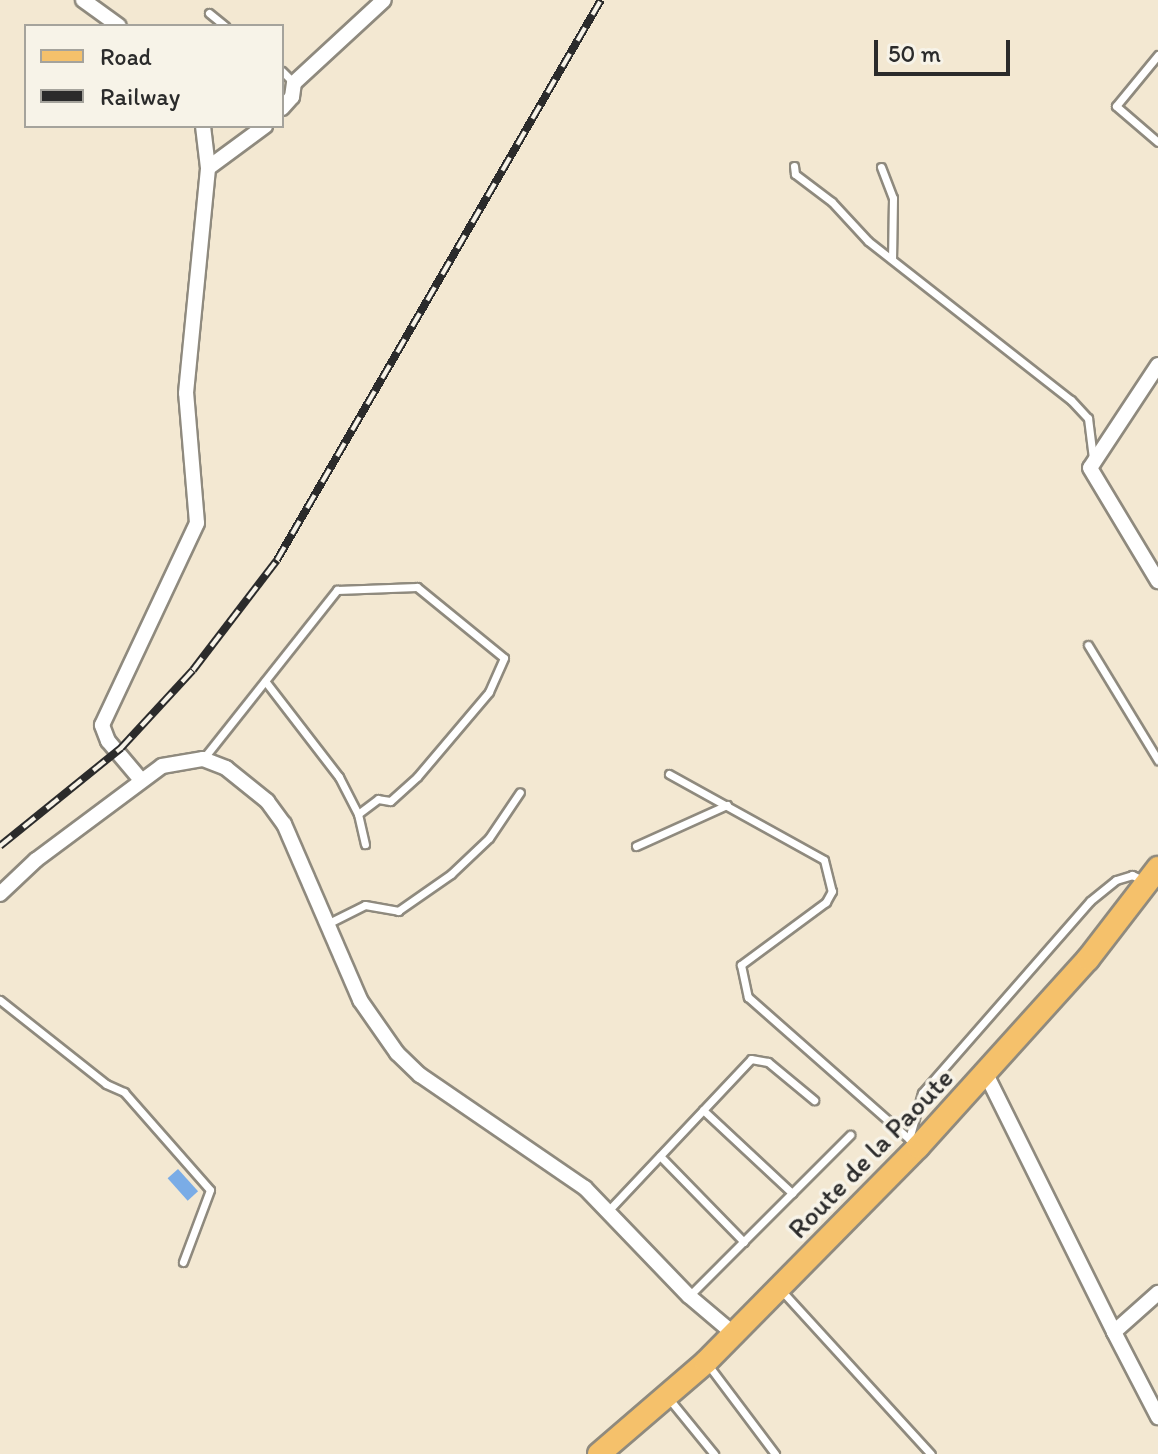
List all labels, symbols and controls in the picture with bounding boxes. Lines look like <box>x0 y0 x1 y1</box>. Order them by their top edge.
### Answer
legend <box>24 24 284 128</box>
scale bar <box>878 24 1014 74</box>
text: 50 m <box>888 39 941 68</box>
text: Road <box>100 42 152 71</box>
text: Railway <box>100 82 180 111</box>
street label: Route de la Paoute <box>780 1061 960 1245</box>

